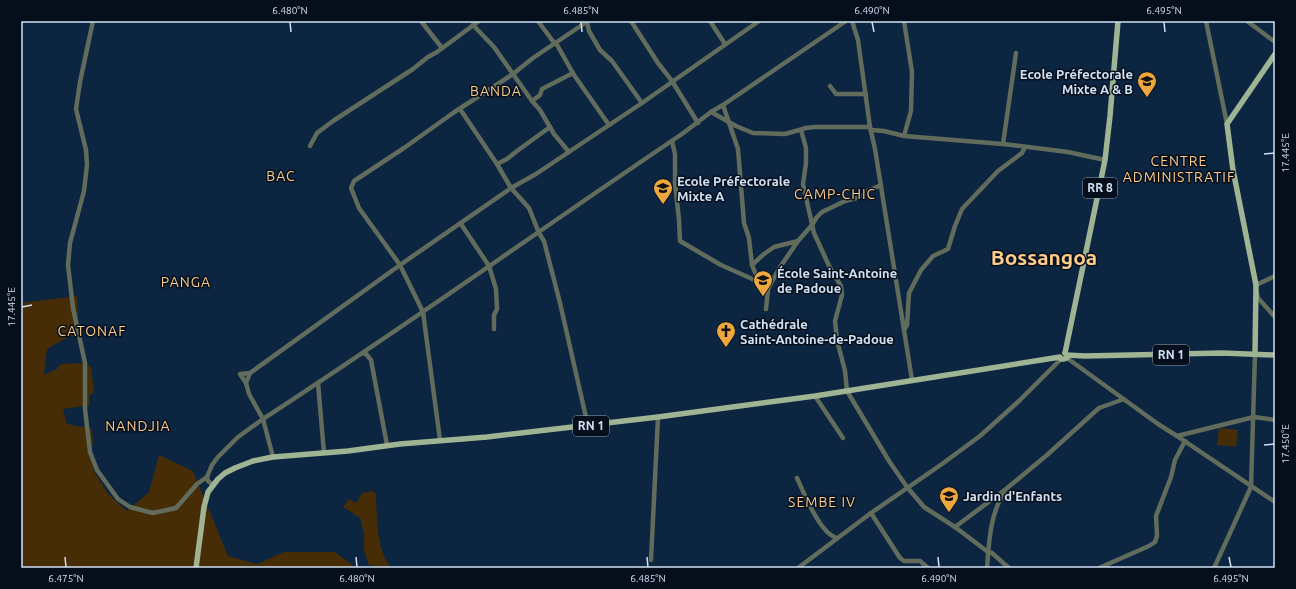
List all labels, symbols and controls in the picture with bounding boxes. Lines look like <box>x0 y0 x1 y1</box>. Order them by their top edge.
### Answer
text: 6.480°N <box>272 5 308 16</box>
text: 6.485°N <box>563 5 599 16</box>
text: 6.490°N <box>854 5 890 16</box>
text: 6.495°N <box>1146 5 1182 16</box>
place label: Ecole Préfectorale Mixte A & B <box>1020 67 1133 96</box>
school or university icon: Ecole Préfectorale Mixte A & B <box>1136 70 1158 98</box>
district label: BANDA <box>470 83 522 99</box>
text: 17.445°E <box>1280 133 1291 173</box>
district label: CENTRE ADMINISTRATIF <box>1123 153 1235 185</box>
district label: BAC <box>266 168 296 184</box>
place label: Ecole Préfectorale Mixte A <box>677 174 790 203</box>
school or university icon: Ecole Préfectorale Mixte A <box>652 177 674 205</box>
road number: RR 8 <box>1083 178 1117 198</box>
district label: CAMP-CHIC <box>794 186 876 202</box>
district label: Bossangoa <box>991 245 1097 269</box>
place label: École Saint-Antoine de Padoue <box>777 265 897 295</box>
school or university icon: École Saint-Antoine de Padoue <box>752 269 774 297</box>
district label: PANGA <box>161 274 211 290</box>
text: 17.445°E <box>6 287 17 327</box>
place label: Cathédrale Saint-Antoine-de-Padoue <box>740 317 894 346</box>
church icon: Cathédrale Saint-Antoine-de-Padoue <box>715 320 737 348</box>
district label: CATONAF <box>57 323 127 339</box>
road number: RN 1 <box>1153 345 1189 365</box>
road number: RN 1 <box>573 416 609 436</box>
district label: NANDJIA <box>105 418 171 434</box>
text: 17.450°E <box>1280 424 1291 464</box>
school or university icon: Jardin d'Enfants <box>938 485 960 513</box>
place label: Jardin d'Enfants <box>963 489 1062 503</box>
district label: SEMBE IV <box>788 494 856 510</box>
text: 6.475°N <box>48 573 84 584</box>
text: 6.480°N <box>339 573 375 584</box>
text: 6.485°N <box>630 573 666 584</box>
text: 6.490°N <box>921 573 957 584</box>
text: 6.495°N <box>1213 573 1249 584</box>

